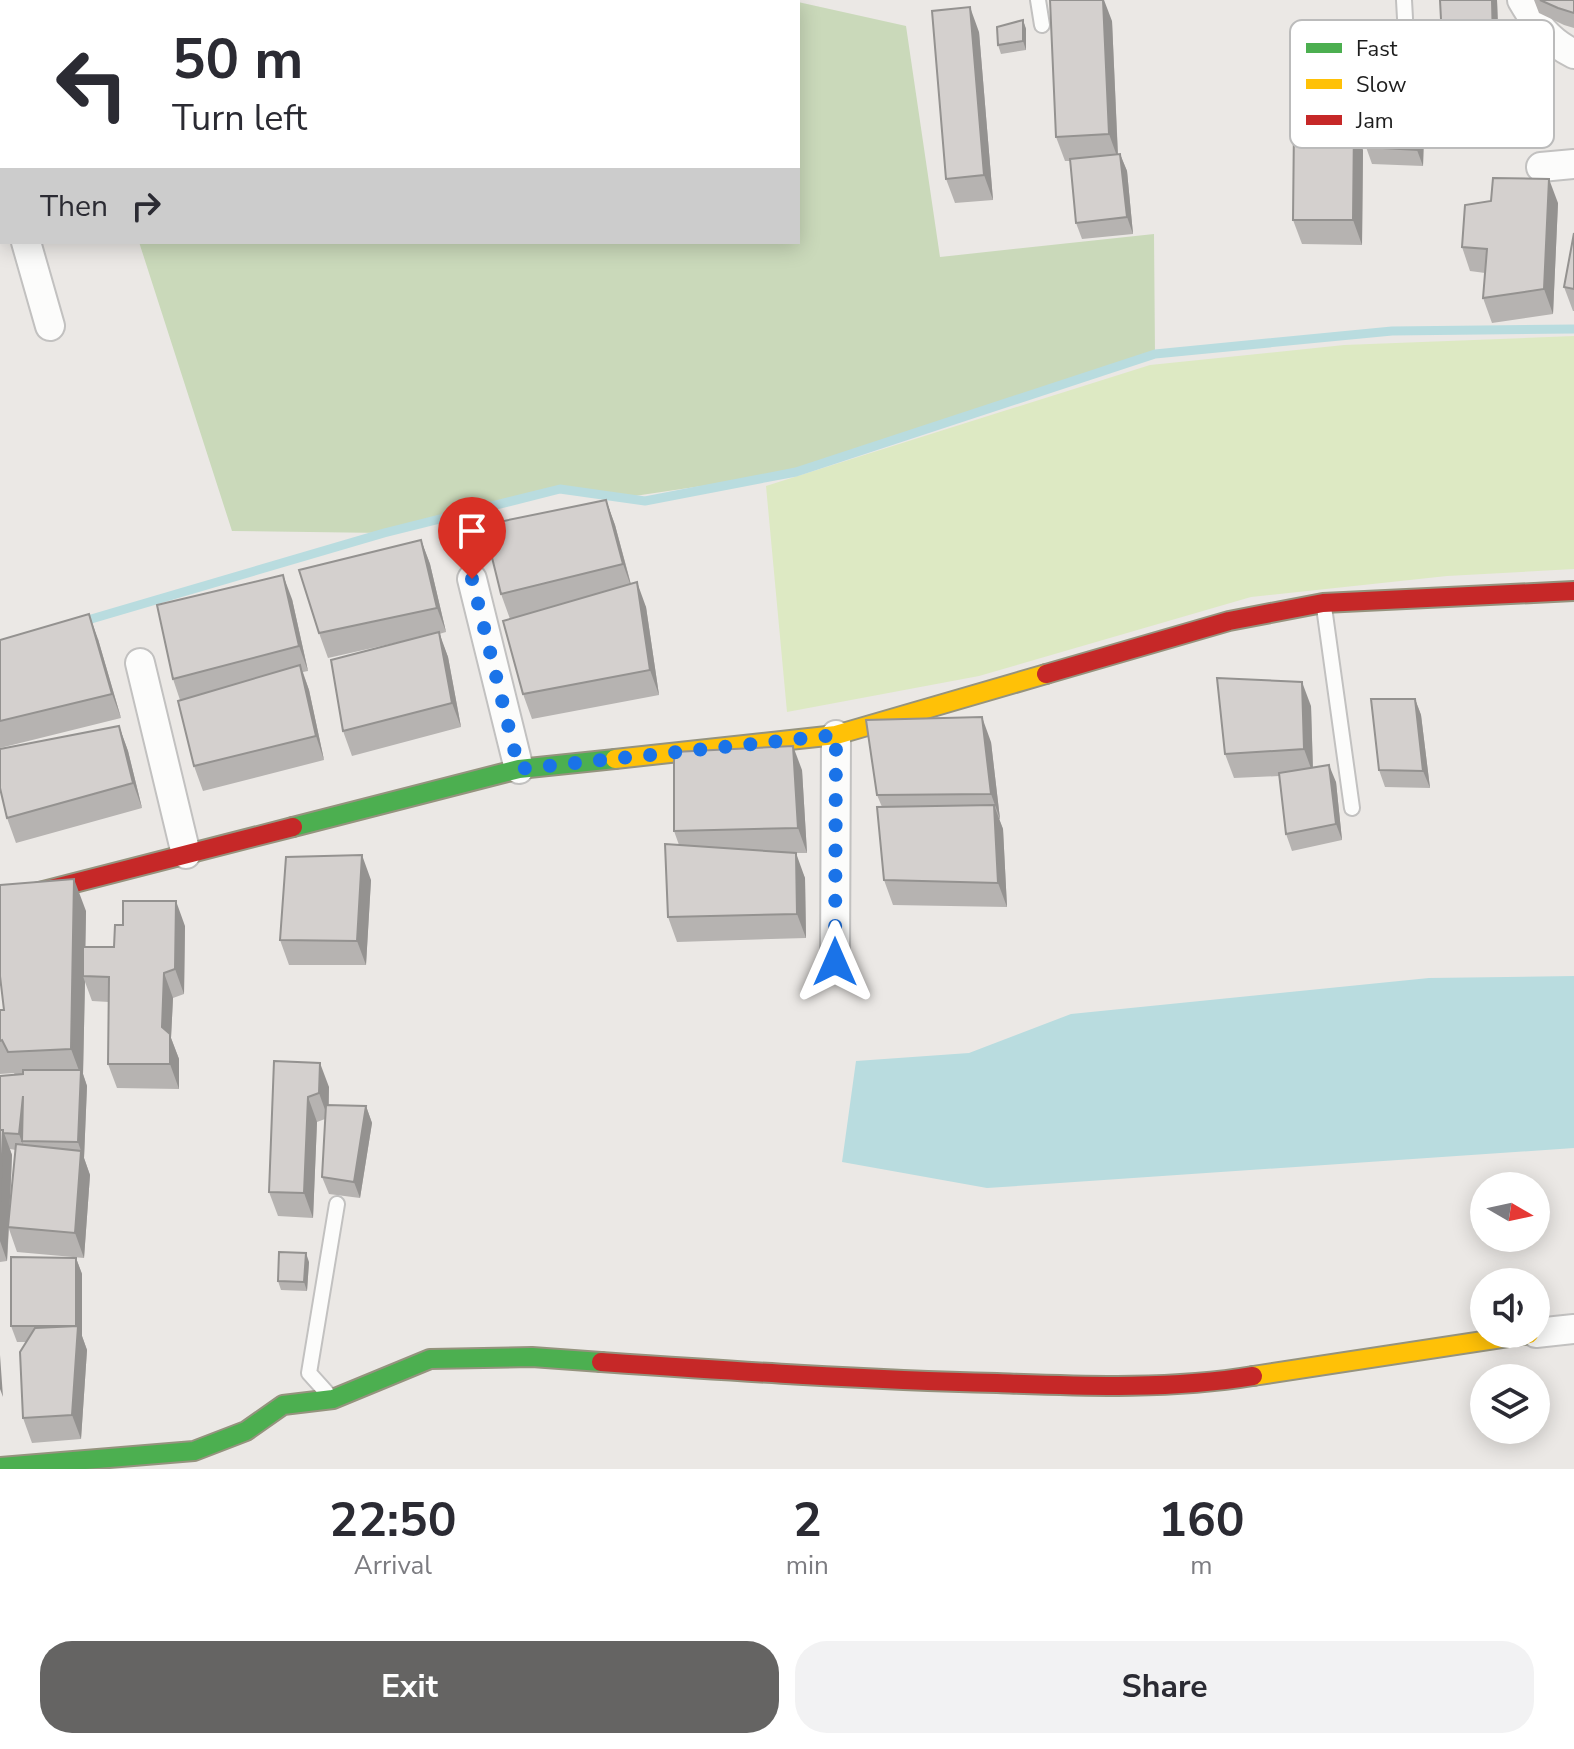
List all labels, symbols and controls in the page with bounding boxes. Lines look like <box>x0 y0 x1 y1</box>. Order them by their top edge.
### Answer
legend <box>1290 20 1554 148</box>
text: 50 m <box>172 21 303 98</box>
icon: left <box>40 32 144 136</box>
text: Fast <box>1356 34 1398 64</box>
text: Slow <box>1356 70 1407 100</box>
text: Turn left <box>172 94 307 143</box>
text: Jam <box>1355 106 1394 136</box>
icon: right <box>124 184 168 228</box>
text: Then <box>40 186 108 227</box>
pin <box>438 497 506 579</box>
icon: arrive <box>450 509 494 553</box>
position arrow <box>793 920 877 1004</box>
north arrow <box>1470 1172 1550 1252</box>
map controls <box>1470 1172 1550 1444</box>
button: sound <box>1470 1268 1550 1348</box>
button: layers <box>1470 1364 1550 1444</box>
text: 22:50 <box>329 1487 456 1553</box>
text: 2 <box>793 1487 822 1553</box>
text: 160 <box>1158 1487 1245 1553</box>
text: Arrival <box>354 1548 432 1583</box>
text: min <box>786 1548 829 1583</box>
text: m <box>1190 1548 1213 1583</box>
button: Exit <box>40 1641 779 1733</box>
button: Share <box>795 1641 1534 1733</box>

